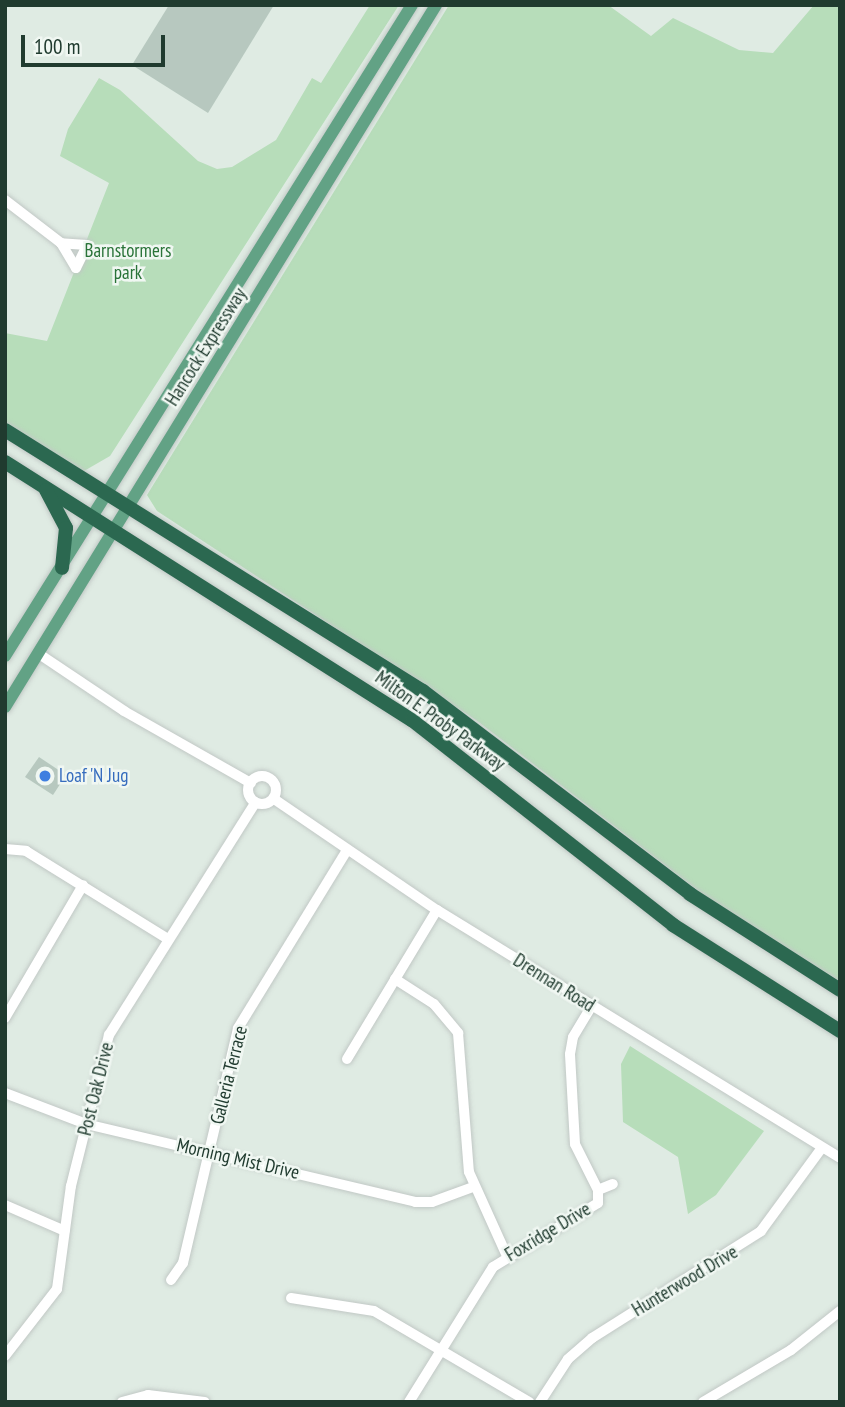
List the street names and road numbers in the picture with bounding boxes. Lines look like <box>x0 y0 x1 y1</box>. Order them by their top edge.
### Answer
street label: Hancock Expressway <box>161 284 251 410</box>
street label: Milton E. Proby Parkway <box>370 666 510 776</box>
street label: Drennan Road <box>509 949 599 1017</box>
street label: Galleria Terrace <box>206 1023 252 1127</box>
street label: Post Oak Drive <box>73 1040 119 1138</box>
street label: Morning Mist Drive <box>175 1134 301 1184</box>
street label: Foxridge Drive <box>501 1198 595 1266</box>
street label: Hunterwood Drive <box>628 1241 742 1321</box>

